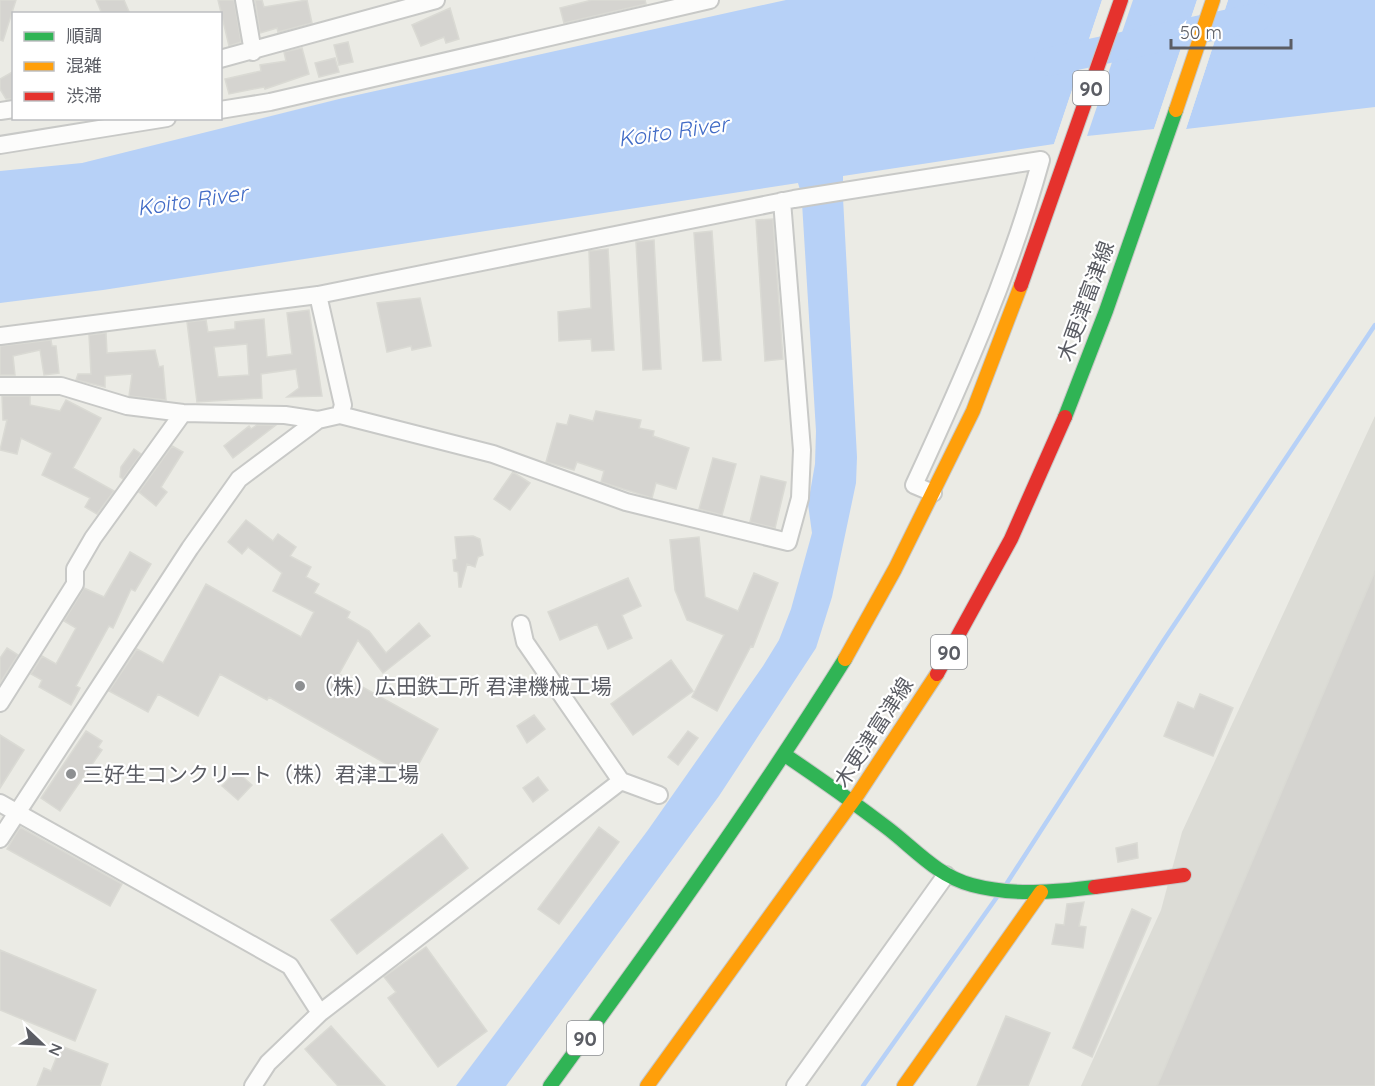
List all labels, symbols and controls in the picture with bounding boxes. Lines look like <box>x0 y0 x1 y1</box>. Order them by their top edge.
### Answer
legend <box>12 12 222 120</box>
scale bar <box>1171 12 1291 50</box>
text: 50 m <box>1180 21 1222 44</box>
text: 順調 <box>66 24 102 47</box>
text: 混雑 <box>66 54 102 77</box>
road number: 90 <box>1073 71 1109 105</box>
text: 渋滞 <box>66 84 102 107</box>
water label: Koito River <box>616 109 732 153</box>
water label: Koito River <box>135 178 251 222</box>
street label: 木更津富津線 <box>1051 237 1119 365</box>
road number: 90 <box>931 635 967 669</box>
street label: 木更津富津線 <box>828 672 918 792</box>
place label: （株）広田鉄工所 君津機械工場 <box>312 673 612 699</box>
marker: （株）広田鉄工所 君津機械工場 <box>293 679 307 693</box>
place label: 三好生コンクリート（株）君津工場 <box>83 761 419 787</box>
marker: 三好生コンクリート（株）君津工場 <box>64 767 78 781</box>
north arrow <box>12 1014 72 1074</box>
road number: 90 <box>567 1021 603 1055</box>
text: N <box>44 1041 67 1059</box>

